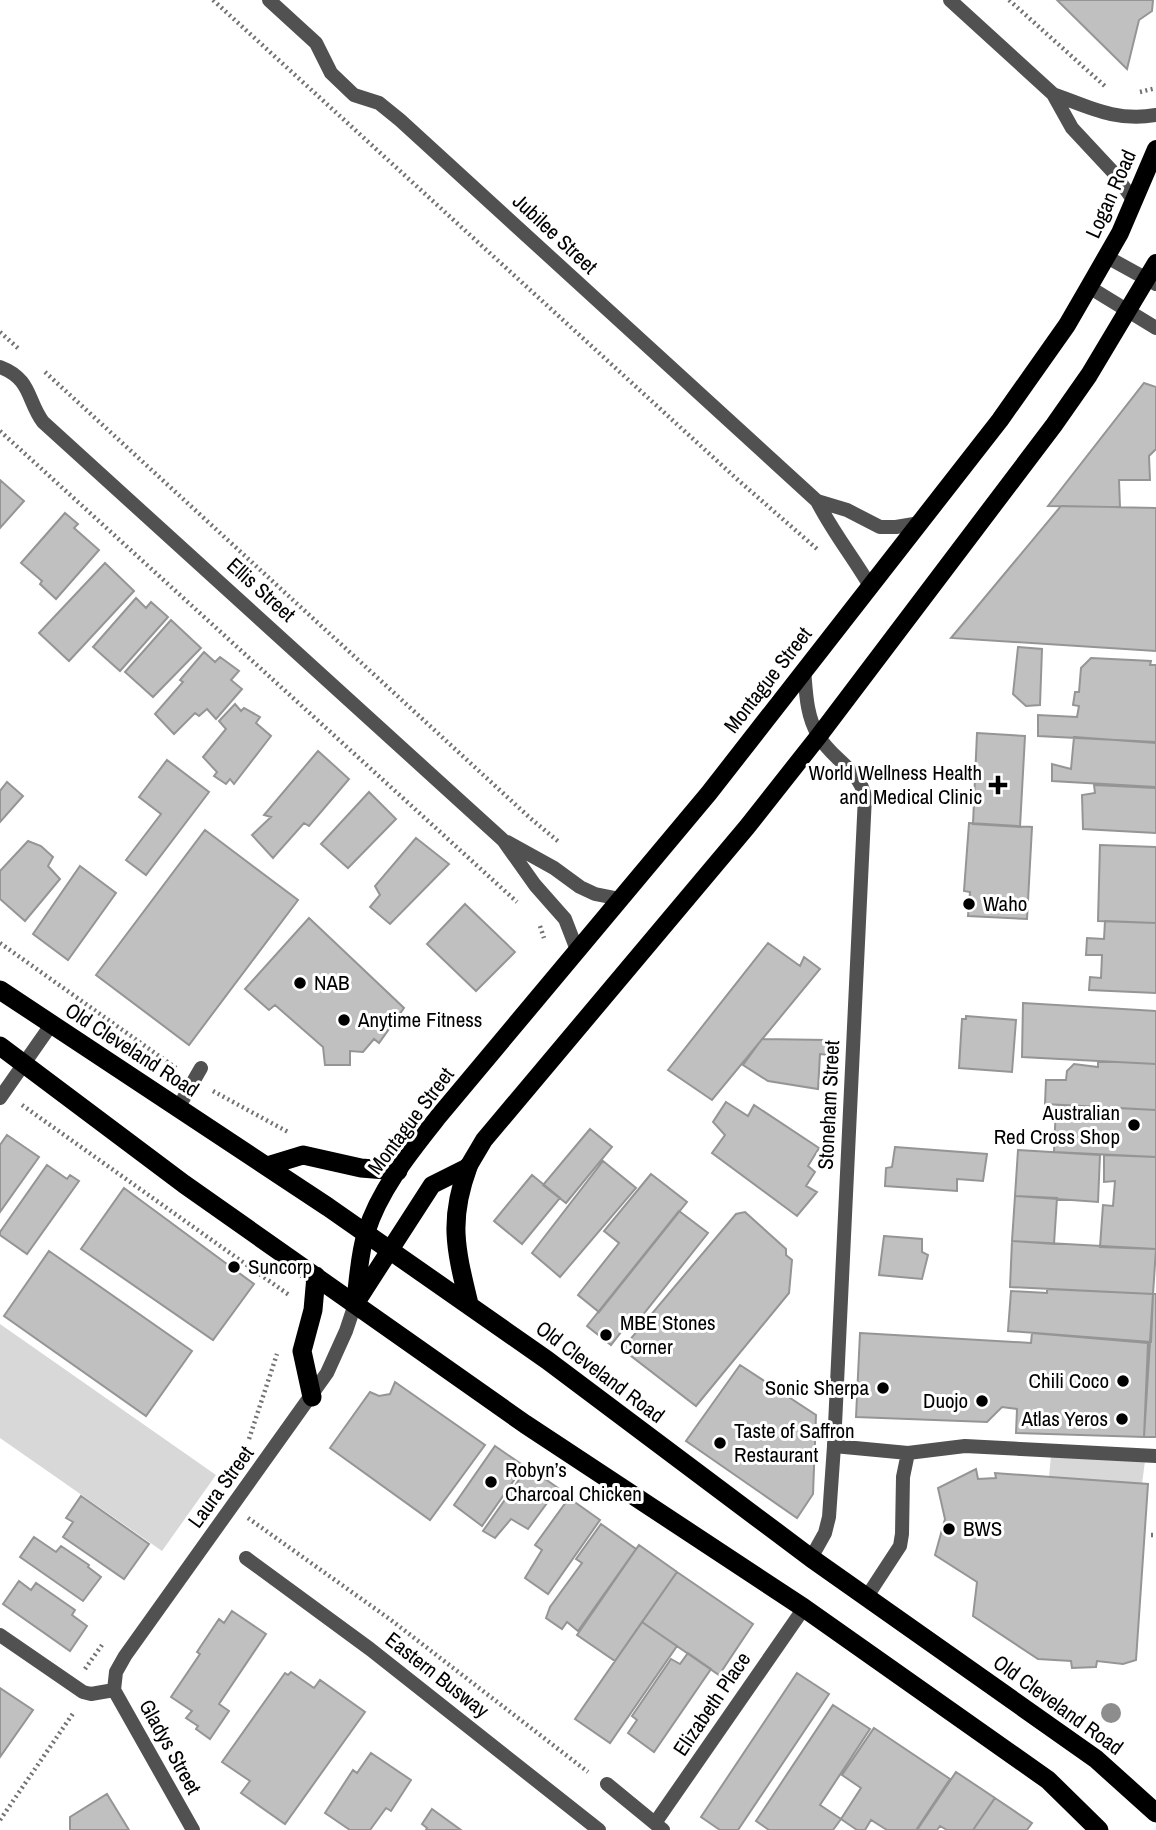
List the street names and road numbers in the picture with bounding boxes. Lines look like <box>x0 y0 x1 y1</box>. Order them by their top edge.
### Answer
street label: Logan Road <box>1078 145 1143 243</box>
street label: Jubilee Street <box>507 187 604 281</box>
street label: Ellis Street <box>221 551 302 628</box>
street label: Montague Street <box>717 620 818 739</box>
street label: Old Cleveland Road <box>60 995 205 1104</box>
street label: Stoneham Street <box>811 1039 846 1170</box>
street label: Montague Street <box>361 1061 461 1180</box>
street label: Old Cleveland Road <box>530 1314 671 1430</box>
street label: Laura Street <box>181 1440 260 1534</box>
street label: Eastern Busway <box>379 1625 496 1725</box>
street label: Elizabeth Place <box>666 1646 757 1761</box>
street label: Old Cleveland Road <box>987 1648 1129 1762</box>
street label: Gladys Street <box>132 1694 209 1800</box>

